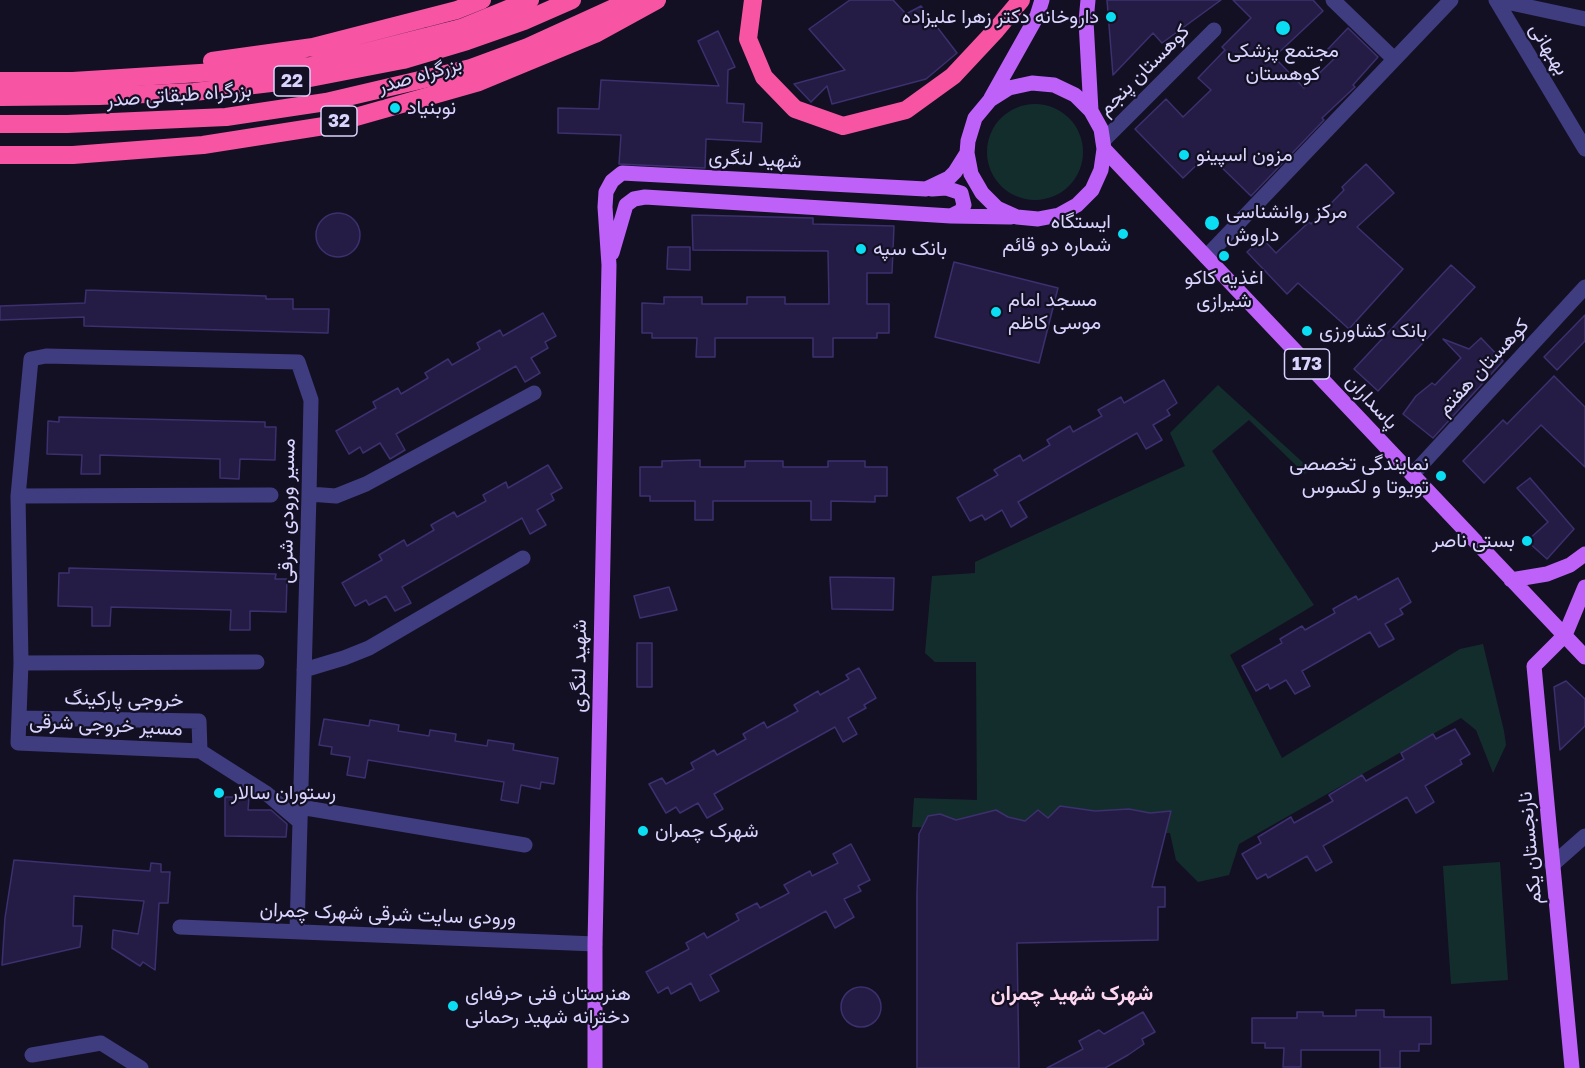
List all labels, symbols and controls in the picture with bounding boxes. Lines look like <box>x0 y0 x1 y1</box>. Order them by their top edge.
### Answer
place label: داروخانه دکتر زهرا علیزاده <box>902 5 1099 29</box>
marker: داروخانه دکتر زهرا علیزاده <box>1104 10 1118 24</box>
street label: کوهستان پنجم <box>1093 19 1195 121</box>
marker: مجتمع پزشکی کوهستان <box>1274 19 1292 37</box>
street label: بهبهانی <box>1524 19 1574 79</box>
place label: مجتمع پزشکی کوهستان <box>1227 39 1339 86</box>
street label: بزرگراه صدر <box>375 52 465 98</box>
road number: 22 <box>274 66 310 96</box>
street label: بزرگراه طبقاتی صدر <box>105 78 253 112</box>
place label: نوبنیاد <box>407 96 456 120</box>
marker: نوبنیاد <box>388 101 402 115</box>
road number: 32 <box>321 106 357 136</box>
place label: مزون اسپینو <box>1196 143 1293 167</box>
street label: شهید لنگری <box>708 145 802 173</box>
marker: مزون اسپینو <box>1177 148 1191 162</box>
place label: مرکز روانشناسی داروش <box>1226 200 1348 247</box>
place label: ایستگاه شماره دو قائم <box>1002 210 1111 257</box>
marker: مرکز روانشناسی داروش <box>1203 214 1221 232</box>
marker: ایستگاه شماره دو قائم <box>1116 227 1130 241</box>
place label: بانک سپه <box>873 237 947 261</box>
marker: بانک سپه <box>854 242 868 256</box>
marker: اغذیه کاکو شیرازی <box>1217 249 1231 263</box>
place label: اغذیه کاکو شیرازی <box>1184 266 1264 313</box>
place label: مسجد امام موسی کاظم <box>1008 288 1101 335</box>
marker: مسجد امام موسی کاظم <box>989 305 1003 319</box>
street label: کوهستان هفتم <box>1432 314 1534 420</box>
place label: بانک کشاورزی <box>1319 319 1427 343</box>
marker: بانک کشاورزی <box>1300 324 1314 338</box>
road number: 173 <box>1284 349 1330 379</box>
street label: پاسداران <box>1341 370 1403 434</box>
street label: مسیر ورودی شرقی <box>274 438 300 584</box>
place label: نمایندگی تخصصی تویوتا و لکسوس <box>1289 452 1429 499</box>
marker: نمایندگی تخصصی تویوتا و لکسوس <box>1434 469 1448 483</box>
place label: بستی ناصر <box>1432 529 1515 553</box>
marker: بستی ناصر <box>1520 534 1534 548</box>
street label: شهید لنگری <box>566 619 592 713</box>
street label: خروجی پارکینگ <box>64 686 184 712</box>
street label: مسیر خروجی شرقی <box>29 709 183 741</box>
place label: رستوران سالار <box>231 781 336 805</box>
marker: رستوران سالار <box>212 786 226 800</box>
street label: نارنجستان یکم <box>1513 791 1547 905</box>
place label: شهرک چمران <box>655 819 759 843</box>
marker: شهرک چمران <box>636 824 650 838</box>
street label: ورودی سایت شرقی شهرک چمران <box>259 898 517 930</box>
district label: شهرک شهید چمران <box>991 980 1153 1006</box>
place label: هنرستان فنی حرفه‌ای دخترانه شهید رحمانی <box>465 982 631 1029</box>
marker: هنرستان فنی حرفه‌ای دخترانه شهید رحمانی <box>446 999 460 1013</box>

